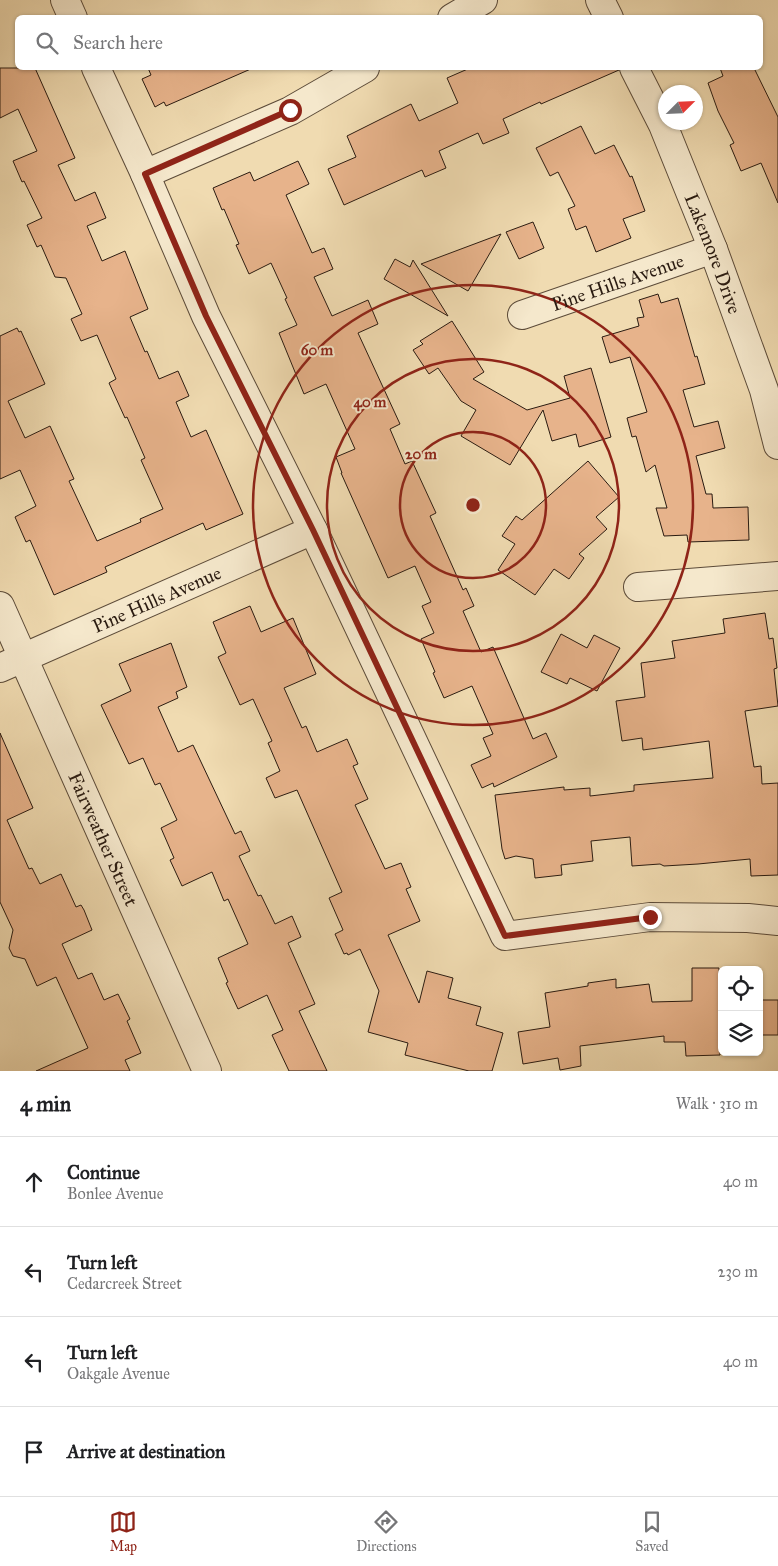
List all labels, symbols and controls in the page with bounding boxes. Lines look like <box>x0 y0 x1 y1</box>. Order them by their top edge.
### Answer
search box <box>15 15 763 70</box>
icon: search <box>33 29 61 57</box>
text: Search here <box>73 31 163 54</box>
north arrow <box>658 85 703 130</box>
route start <box>279 99 302 122</box>
street label: Lakemore Drive <box>680 190 747 317</box>
street label: Pine Hills Avenue <box>548 249 687 315</box>
text: 60 m <box>301 341 334 359</box>
text: 40 m <box>354 393 387 412</box>
text: 20 m <box>405 445 437 463</box>
centre of rings <box>464 496 482 514</box>
street label: Pine Hills Avenue <box>88 561 225 637</box>
street label: Fairweather Street <box>64 768 144 910</box>
route end <box>639 906 662 929</box>
map controls <box>718 966 763 1056</box>
button: locate <box>718 966 763 1011</box>
button: layers <box>718 1011 763 1056</box>
text: 4 min <box>20 1091 71 1117</box>
text: Walk · 310 m <box>676 1094 758 1113</box>
text: Continue <box>67 1161 140 1184</box>
icon: ahead <box>20 1168 48 1196</box>
text: 40 m <box>723 1172 758 1191</box>
text: Bonlee Avenue <box>67 1184 164 1203</box>
text: Turn left <box>67 1251 137 1274</box>
icon: left <box>20 1258 48 1286</box>
text: 230 m <box>718 1262 758 1281</box>
text: Cedarcreek Street <box>67 1274 182 1293</box>
text: Turn left <box>67 1341 137 1364</box>
icon: left <box>20 1348 48 1376</box>
text: 40 m <box>723 1352 758 1371</box>
text: Oakgale Avenue <box>67 1364 170 1383</box>
icon: arrive <box>20 1438 48 1466</box>
text: Arrive at destination <box>67 1440 225 1463</box>
tab: Map <box>109 1508 137 1555</box>
tab: Directions <box>356 1508 417 1555</box>
tab: Saved <box>635 1508 669 1555</box>

